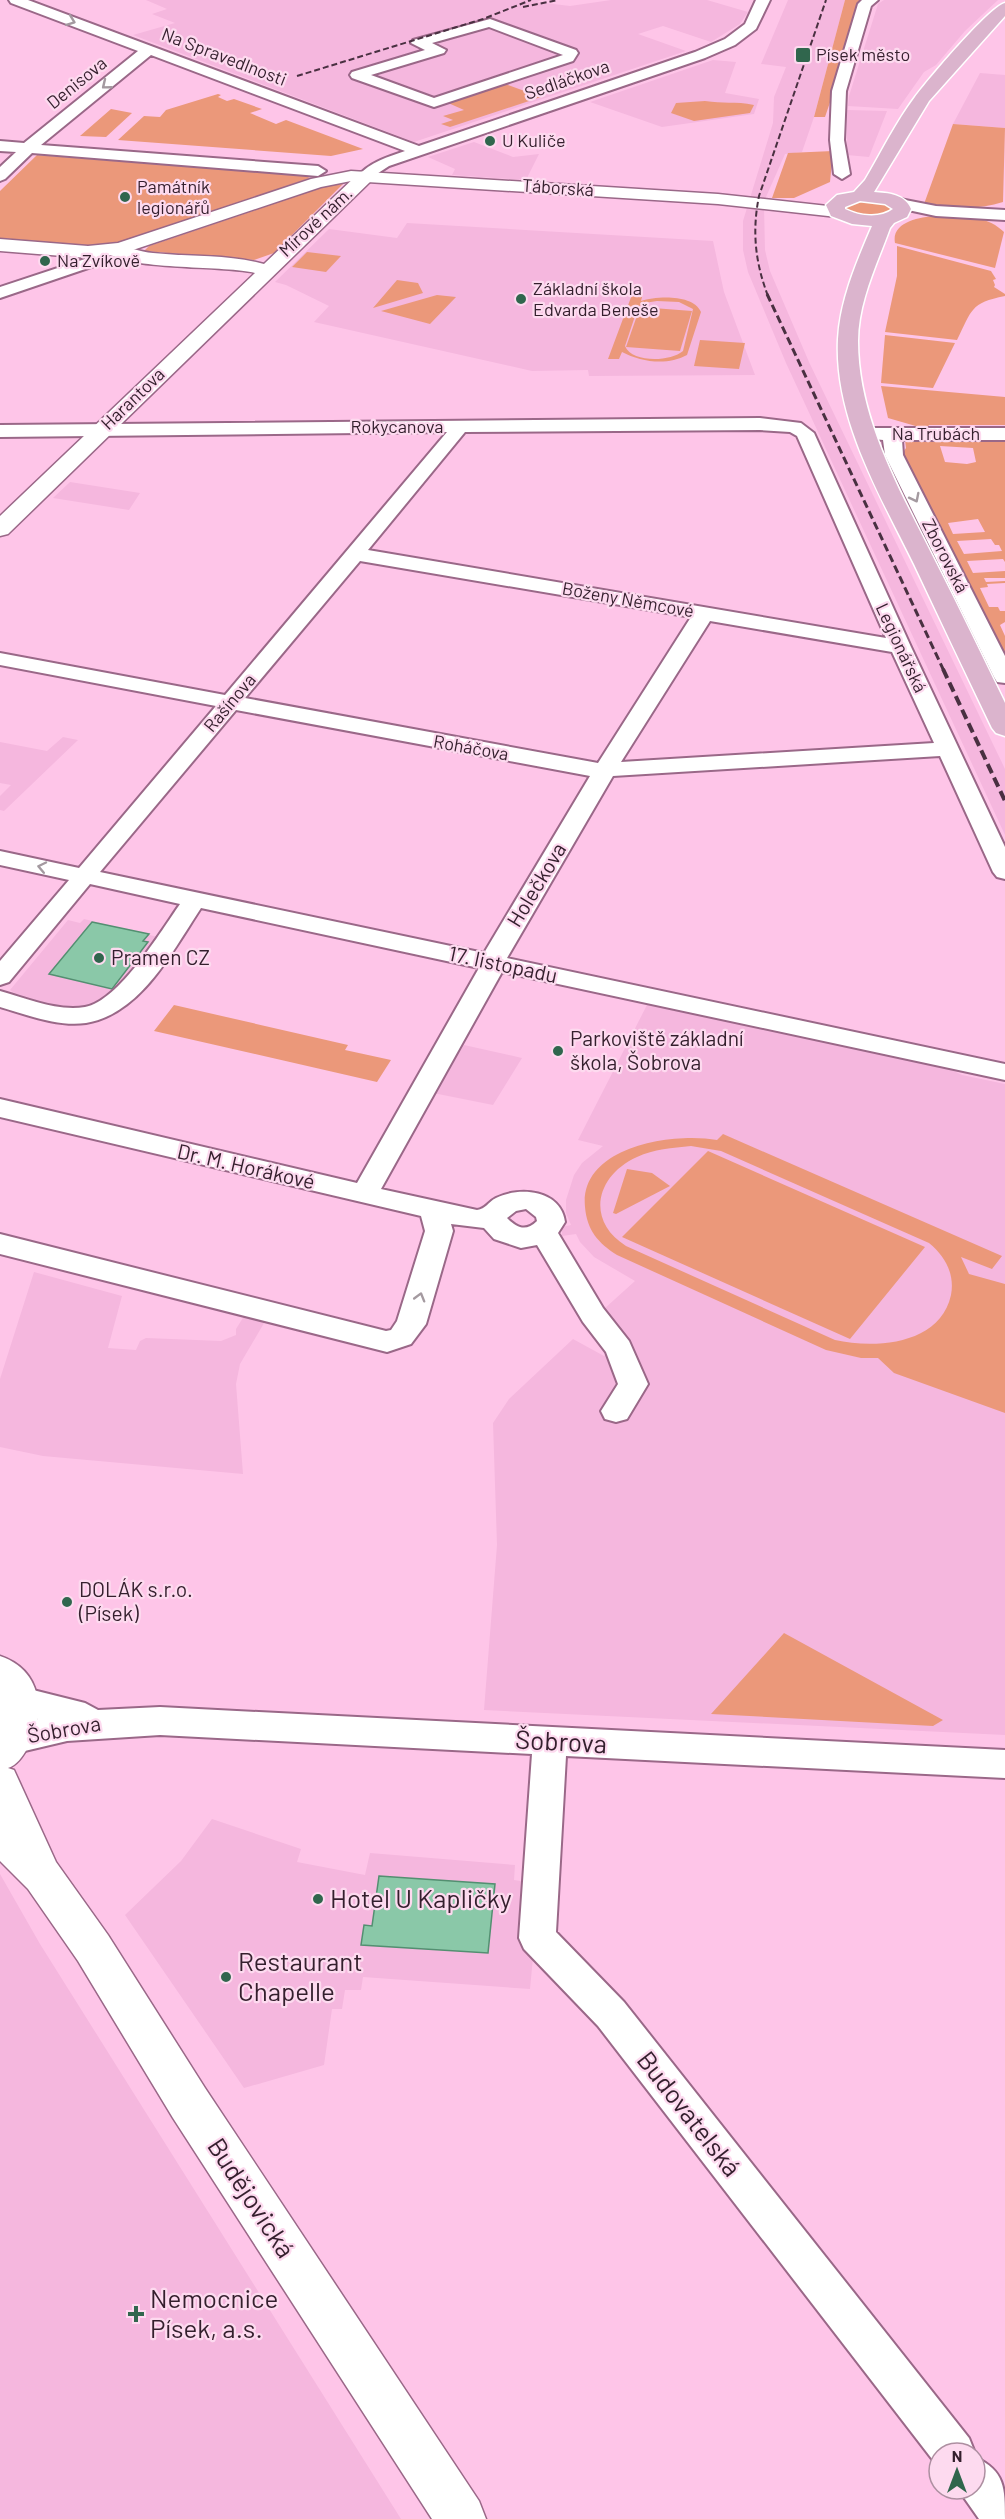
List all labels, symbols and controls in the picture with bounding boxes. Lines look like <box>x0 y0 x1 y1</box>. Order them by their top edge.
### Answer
one-way arrow <box>65 13 76 26</box>
street label: Na Spravedlnosti <box>159 22 290 90</box>
place label: Písek město <box>816 43 910 65</box>
marker: Písek město <box>794 46 812 64</box>
street label: Denisova <box>42 51 111 113</box>
street label: Sedláčkova <box>521 54 612 104</box>
one-way arrow <box>102 77 113 88</box>
place label: U Kuliče <box>502 129 566 151</box>
marker: U Kuliče <box>483 134 497 148</box>
street label: Táborská <box>521 174 595 200</box>
place label: Památník legionářů <box>137 175 210 218</box>
street label: Mírové nám. <box>274 182 357 261</box>
marker: Památník legionářů <box>118 190 132 204</box>
place label: Na Zvíkově <box>57 249 140 271</box>
marker: Na Zvíkově <box>38 254 52 268</box>
place label: Základní škola Edvarda Beneše <box>533 277 659 320</box>
marker: Základní škola Edvarda Beneše <box>514 292 528 306</box>
street label: Harantova <box>96 363 169 434</box>
street label: Rokycanova <box>351 415 443 437</box>
street label: Na Trubách <box>892 422 980 444</box>
one-way arrow <box>908 491 920 502</box>
street label: Zborovská <box>918 515 974 596</box>
street label: Boženy Němcové <box>561 577 696 621</box>
street label: Legionářská <box>872 599 932 696</box>
street label: Rašínova <box>199 669 260 736</box>
street label: Roháčova <box>432 730 510 764</box>
street label: Holečkova <box>501 838 571 931</box>
one-way arrow <box>38 862 48 875</box>
street label: 17. listopadu <box>447 940 560 987</box>
place label: Pramen CZ <box>111 944 210 969</box>
marker: Pramen CZ <box>92 951 106 965</box>
place label: Parkoviště základní škola, Šobrova <box>570 1025 744 1074</box>
marker: Parkoviště základní škola, Šobrova <box>551 1044 565 1058</box>
street label: Dr. M. Horákové <box>175 1138 318 1194</box>
one-way arrow <box>413 1292 425 1303</box>
place label: DOLÁK s.r.o. (Písek) <box>78 1576 193 1625</box>
marker: DOLÁK s.r.o. (Písek) <box>60 1595 74 1609</box>
street label: Šobrova <box>25 1710 102 1747</box>
street label: Šobrova <box>514 1723 608 1758</box>
place label: Hotel U Kapličky <box>330 1882 512 1913</box>
marker: Hotel U Kapličky <box>311 1892 325 1906</box>
place label: Restaurant Chapelle <box>238 1945 363 2006</box>
marker: Restaurant Chapelle <box>219 1970 233 1984</box>
street label: Budovatelská <box>632 2044 749 2182</box>
street label: Budějovická <box>202 2131 302 2263</box>
place label: Nemocnice Písek, a.s. <box>150 2282 278 2343</box>
marker: Nemocnice Písek, a.s. <box>127 2305 145 2323</box>
north arrow <box>927 2441 987 2501</box>
text: N <box>952 2446 962 2465</box>

